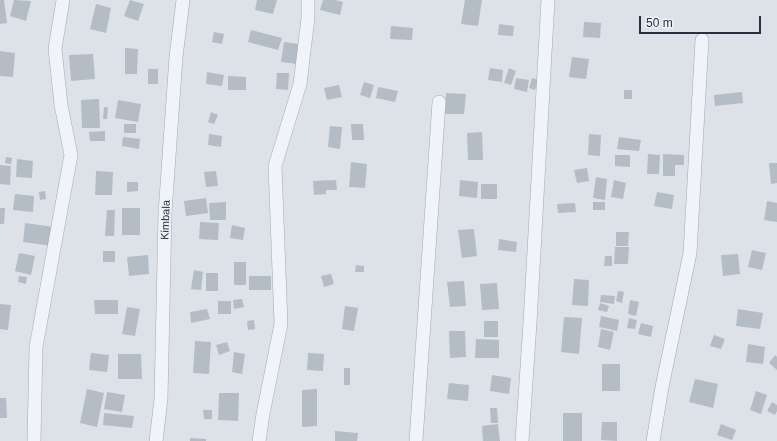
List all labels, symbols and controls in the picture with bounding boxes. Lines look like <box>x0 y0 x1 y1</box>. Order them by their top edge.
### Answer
scale bar <box>641 8 763 34</box>
text: 50 m <box>646 16 673 30</box>
street label: Kimbala <box>159 200 173 240</box>

